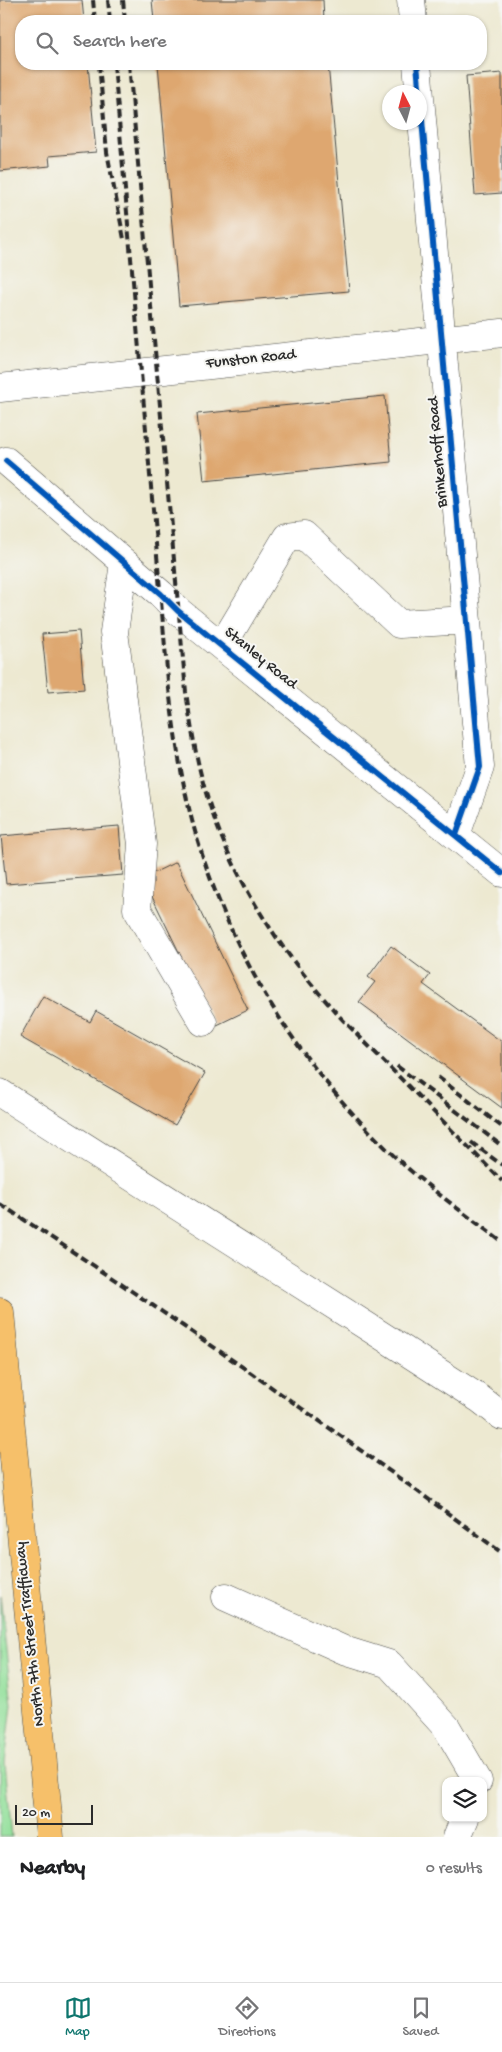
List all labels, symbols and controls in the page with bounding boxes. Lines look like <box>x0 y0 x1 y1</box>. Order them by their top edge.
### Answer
search box <box>15 15 487 70</box>
icon: search <box>33 29 61 57</box>
text: Search here <box>73 31 167 54</box>
north arrow <box>382 85 427 130</box>
street label: Funston Road <box>204 346 299 374</box>
street label: Brinkerhoff Road <box>425 394 453 509</box>
street label: Stanley Road <box>220 624 302 695</box>
street label: North 7th Street Trafficway <box>12 1541 50 1727</box>
map controls <box>442 1777 487 1822</box>
button: layers <box>442 1777 487 1822</box>
scale bar <box>15 1802 92 1825</box>
text: 20 m <box>22 1805 50 1822</box>
text: Nearby <box>20 1857 85 1882</box>
text: 0 results <box>426 1860 482 1879</box>
tab: Map <box>64 1994 92 2041</box>
tab: Directions <box>219 1994 276 2041</box>
tab: Saved <box>403 1994 438 2041</box>

